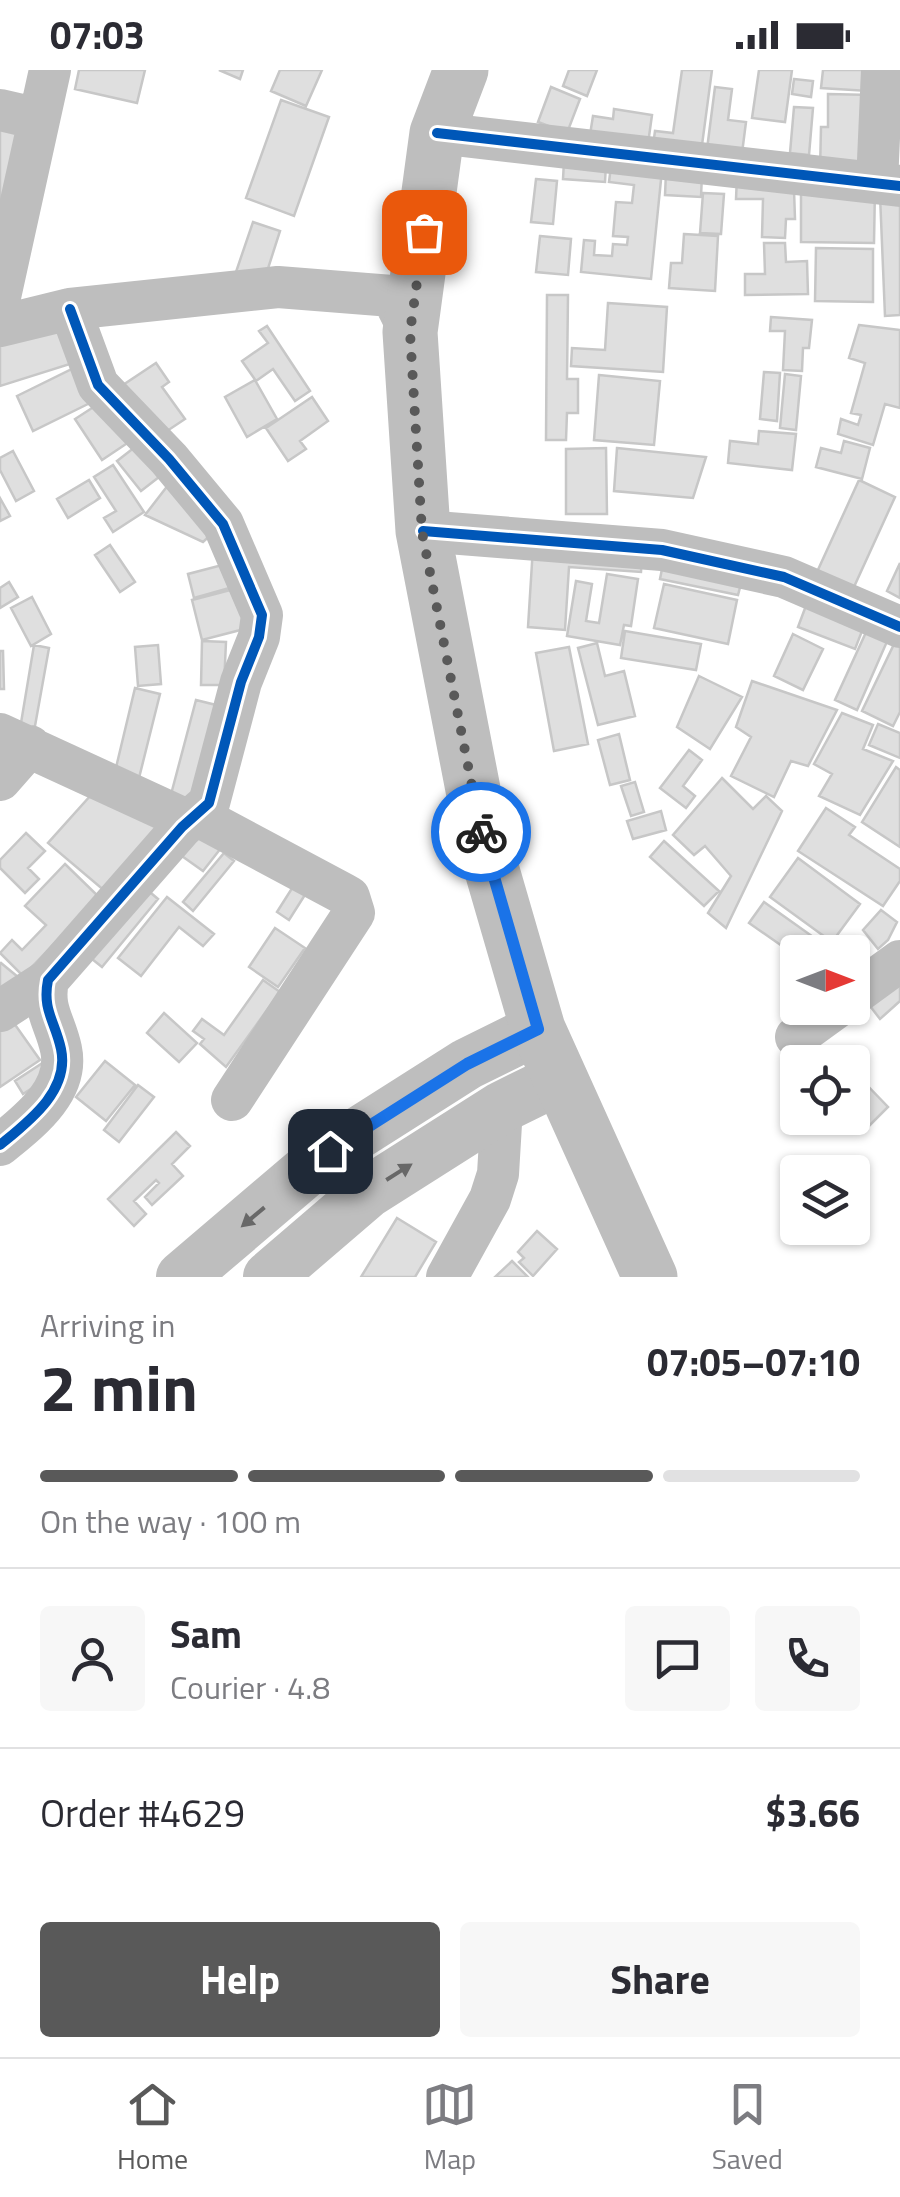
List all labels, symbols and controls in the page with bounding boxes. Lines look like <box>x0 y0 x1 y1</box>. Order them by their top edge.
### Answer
text: 07:03 <box>50 6 145 64</box>
pin <box>382 190 467 275</box>
icon: bag <box>397 205 452 260</box>
courier <box>431 782 531 882</box>
icon: bike <box>454 805 509 860</box>
north arrow <box>780 935 870 1025</box>
map controls <box>780 935 870 1245</box>
button: locate <box>780 1045 870 1135</box>
pin <box>288 1109 373 1194</box>
icon: home <box>303 1124 358 1179</box>
button: layers <box>780 1155 870 1245</box>
one-way arrow <box>385 1164 413 1182</box>
one-way arrow <box>241 1205 266 1227</box>
text: Arriving in <box>40 1301 176 1349</box>
text: 07:05–07:10 <box>647 1333 860 1391</box>
text: 2 min <box>40 1337 198 1436</box>
text: On the way · 100 m <box>40 1497 301 1545</box>
text: Sam <box>170 1605 242 1663</box>
button: person <box>40 1606 145 1711</box>
button: chat <box>625 1606 730 1711</box>
button: phone <box>755 1606 860 1711</box>
text: Courier · 4.8 <box>170 1663 330 1711</box>
text: Order #4629 <box>40 1784 245 1842</box>
text: $3.66 <box>765 1784 860 1842</box>
button: Help <box>40 1922 440 2037</box>
button: Share <box>460 1922 860 2037</box>
tab: Home <box>117 2077 188 2180</box>
tab: Map <box>422 2077 477 2180</box>
tab: Saved <box>712 2077 783 2180</box>

